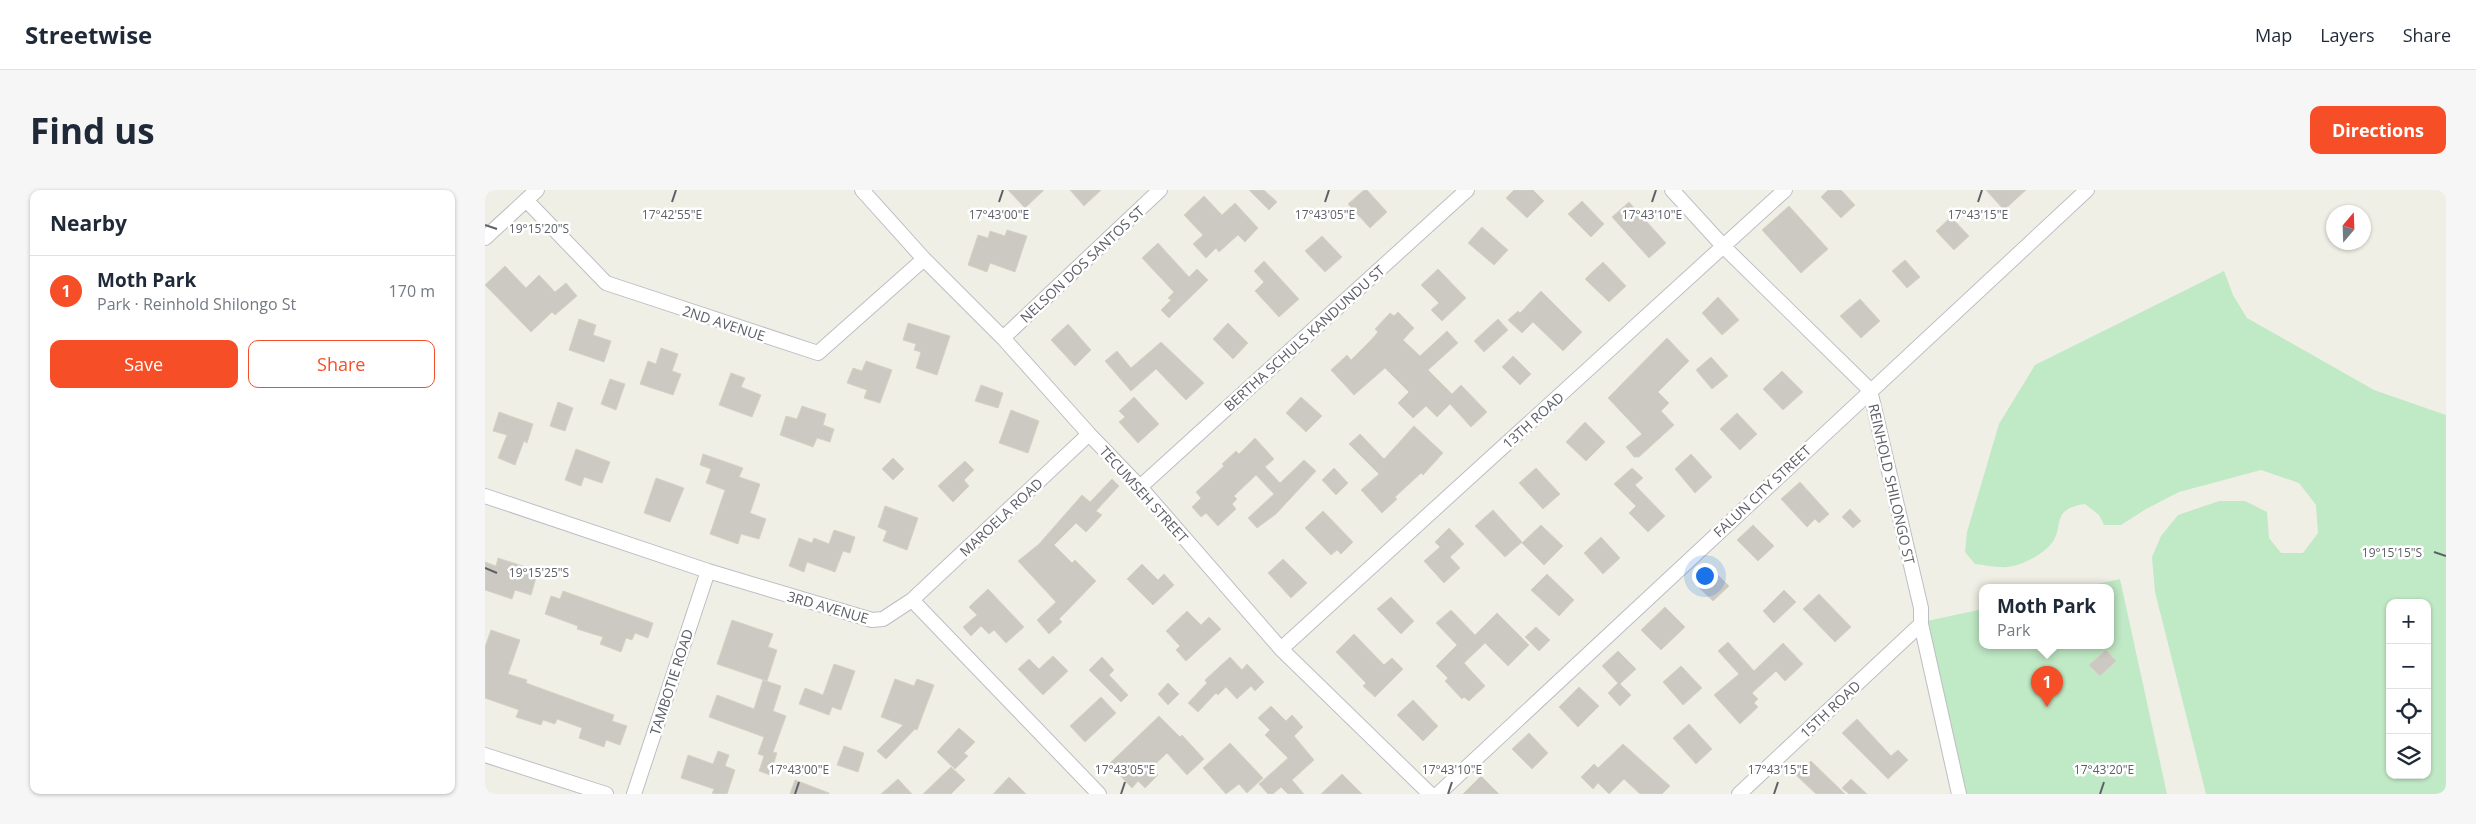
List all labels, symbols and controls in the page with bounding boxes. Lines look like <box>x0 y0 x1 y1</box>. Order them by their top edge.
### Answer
text: Streetwise <box>25 18 152 51</box>
text: Map <box>2255 23 2292 47</box>
text: Layers <box>2320 23 2375 47</box>
text: Share <box>2403 23 2451 47</box>
button: Directions <box>2310 106 2446 154</box>
text: Find us <box>30 107 155 154</box>
street label: NELSON DOS SANTOS ST <box>1016 201 1148 327</box>
north arrow <box>2326 205 2371 250</box>
text: 17°42'55"E <box>642 206 702 223</box>
text: 17°43'00"E <box>969 206 1029 223</box>
text: 17°43'05"E <box>1295 206 1355 223</box>
text: 17°43'10"E <box>1622 206 1682 223</box>
text: 17°43'15"E <box>1948 206 2008 223</box>
text: Nearby <box>50 209 127 237</box>
text: 19°15'20"S <box>509 220 569 237</box>
street label: BERTHA SCHULS KANDUNDU ST <box>1220 261 1389 415</box>
text: Moth Park <box>97 267 196 293</box>
text: 1 <box>61 280 71 302</box>
text: 170 m <box>389 280 435 302</box>
text: Park · Reinhold Shilongo St <box>97 293 296 315</box>
street label: 2ND AVENUE <box>680 301 768 345</box>
button: Save <box>50 340 238 388</box>
button: Share <box>248 340 435 388</box>
street label: 13TH ROAD <box>1498 387 1568 453</box>
street label: REINHOLD SHILONGO ST <box>1864 402 1920 566</box>
street label: FALUN CITY STREET <box>1709 441 1815 541</box>
street label: TECUMSEH STREET <box>1096 442 1193 547</box>
street label: MAROELA ROAD <box>955 474 1047 560</box>
text: 19°15'15"S <box>2362 544 2422 561</box>
your location <box>1692 563 1718 589</box>
text: 19°15'25"S <box>509 564 569 581</box>
popup <box>1979 584 2114 649</box>
street label: 3RD AVENUE <box>785 586 871 628</box>
text: Moth Park <box>1997 593 2096 619</box>
map controls <box>2386 599 2431 779</box>
button: + <box>2386 599 2431 644</box>
text: Park <box>1997 619 2030 641</box>
street label: TAMBOTIE ROAD <box>645 626 697 738</box>
button: − <box>2386 644 2431 689</box>
pin: 1 <box>2031 666 2063 707</box>
street label: 15TH ROAD <box>1796 676 1864 742</box>
button: locate <box>2386 689 2431 734</box>
button: layers <box>2386 734 2431 779</box>
text: 17°43'00"E <box>769 761 829 778</box>
text: 17°43'05"E <box>1095 761 1155 778</box>
text: 17°43'10"E <box>1422 761 1482 778</box>
text: 17°43'15"E <box>1748 761 1808 778</box>
text: 17°43'20"E <box>2074 761 2134 778</box>

